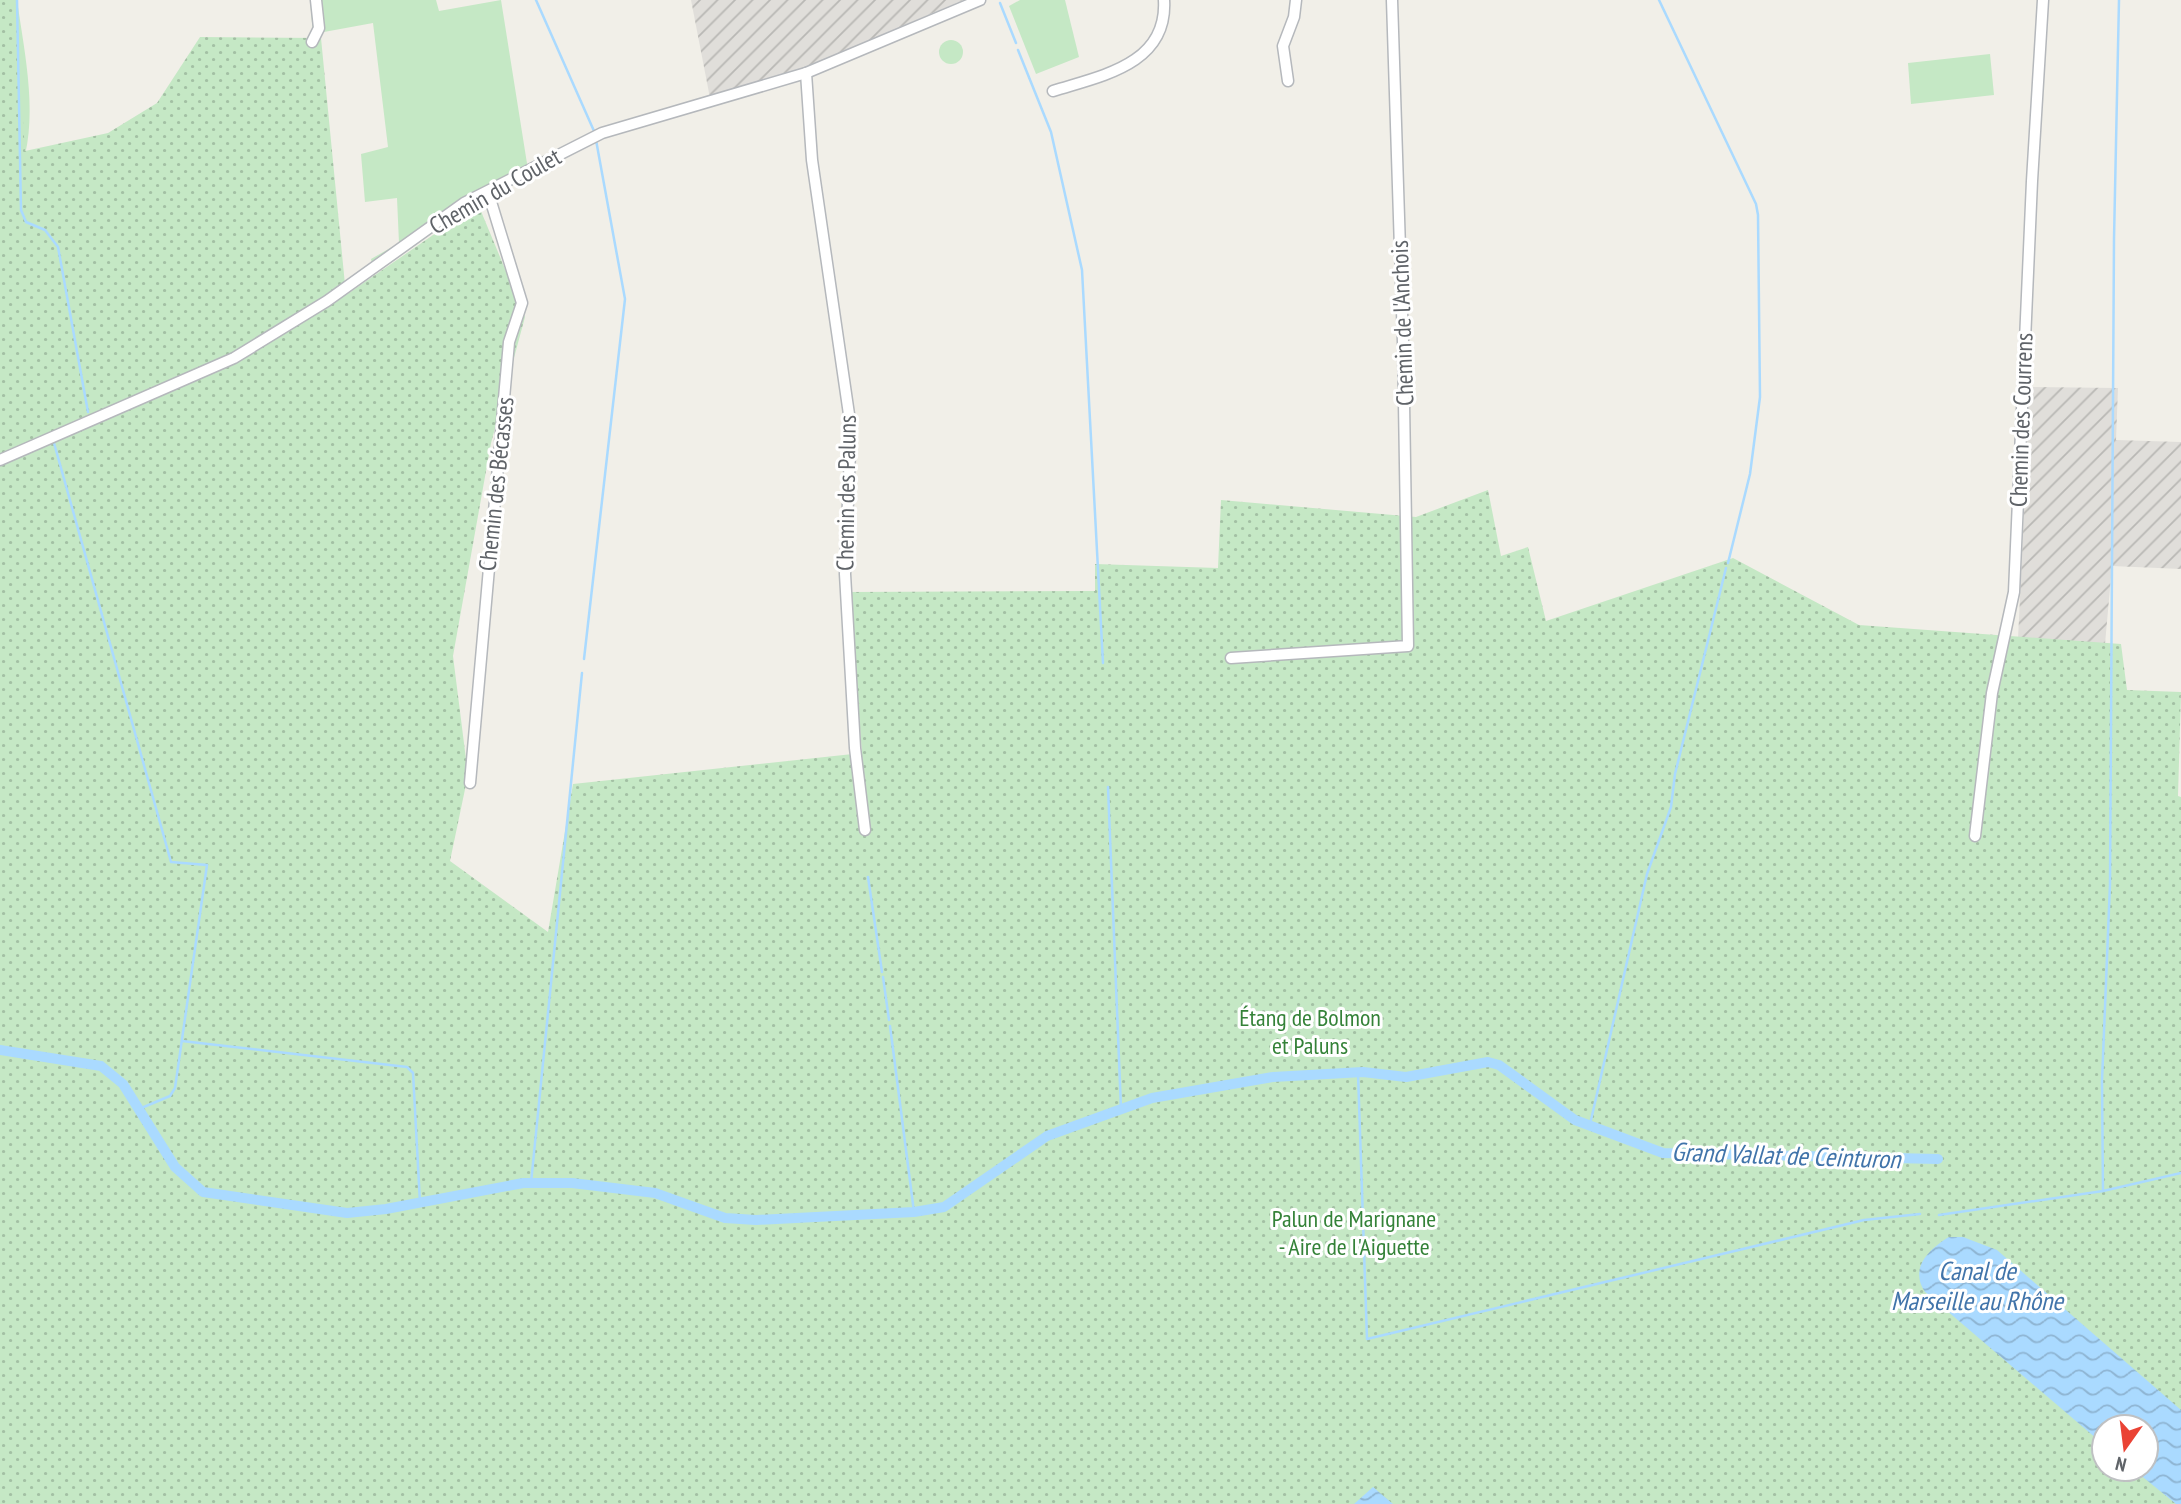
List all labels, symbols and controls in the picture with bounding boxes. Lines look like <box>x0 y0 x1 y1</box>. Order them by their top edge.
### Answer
street label: Chemin du Coulet <box>424 141 567 241</box>
street label: Chemin de l'Anchois <box>1384 240 1420 406</box>
street label: Chemin des Courrens <box>2002 332 2040 508</box>
street label: Chemin des Bécasses <box>471 395 521 573</box>
street label: Chemin des Paluns <box>829 415 863 571</box>
park label: Étang de Bolmon et Paluns <box>1239 1002 1381 1061</box>
water label: Grand Vallat de Ceinturon <box>1671 1135 1903 1176</box>
park label: Palun de Marignane - Aire de l'Aiguette <box>1272 1203 1436 1262</box>
water label: Canal de Marseille au Rhône <box>1891 1254 2065 1317</box>
north arrow <box>2090 1413 2160 1483</box>
text: N <box>2113 1452 2129 1477</box>

